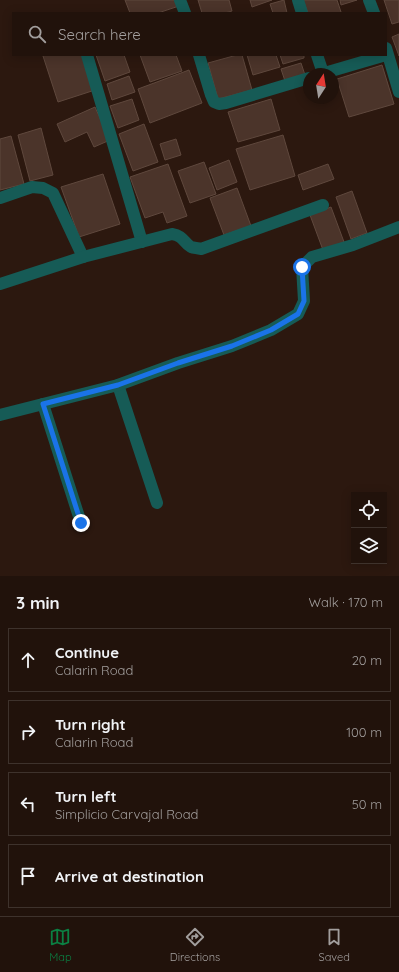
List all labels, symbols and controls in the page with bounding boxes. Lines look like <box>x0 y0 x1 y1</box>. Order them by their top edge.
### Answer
search box <box>12 12 387 56</box>
icon: search <box>26 23 48 45</box>
text: Search here <box>58 25 141 44</box>
north arrow <box>303 68 339 104</box>
route start <box>293 258 311 276</box>
map controls <box>351 492 387 564</box>
button: locate <box>351 492 387 528</box>
route end <box>72 514 90 532</box>
button: layers <box>351 528 387 564</box>
text: 3 min <box>16 592 60 613</box>
text: Walk · 170 m <box>308 594 383 610</box>
text: Continue <box>55 643 119 662</box>
icon: ahead <box>17 649 39 671</box>
text: 20 m <box>352 652 382 668</box>
text: Calarin Road <box>55 662 133 678</box>
text: Turn right <box>55 715 126 734</box>
icon: right <box>17 721 39 743</box>
text: 100 m <box>346 724 382 740</box>
text: Calarin Road <box>55 734 133 750</box>
text: Turn left <box>55 787 117 806</box>
icon: left <box>17 793 39 815</box>
text: 50 m <box>352 796 382 812</box>
text: Simplicio Carvajal Road <box>55 806 198 822</box>
icon: arrive <box>17 865 39 887</box>
text: Arrive at destination <box>55 867 204 886</box>
tab: Map <box>49 926 72 964</box>
tab: Directions <box>170 926 220 964</box>
tab: Saved <box>318 926 350 964</box>

